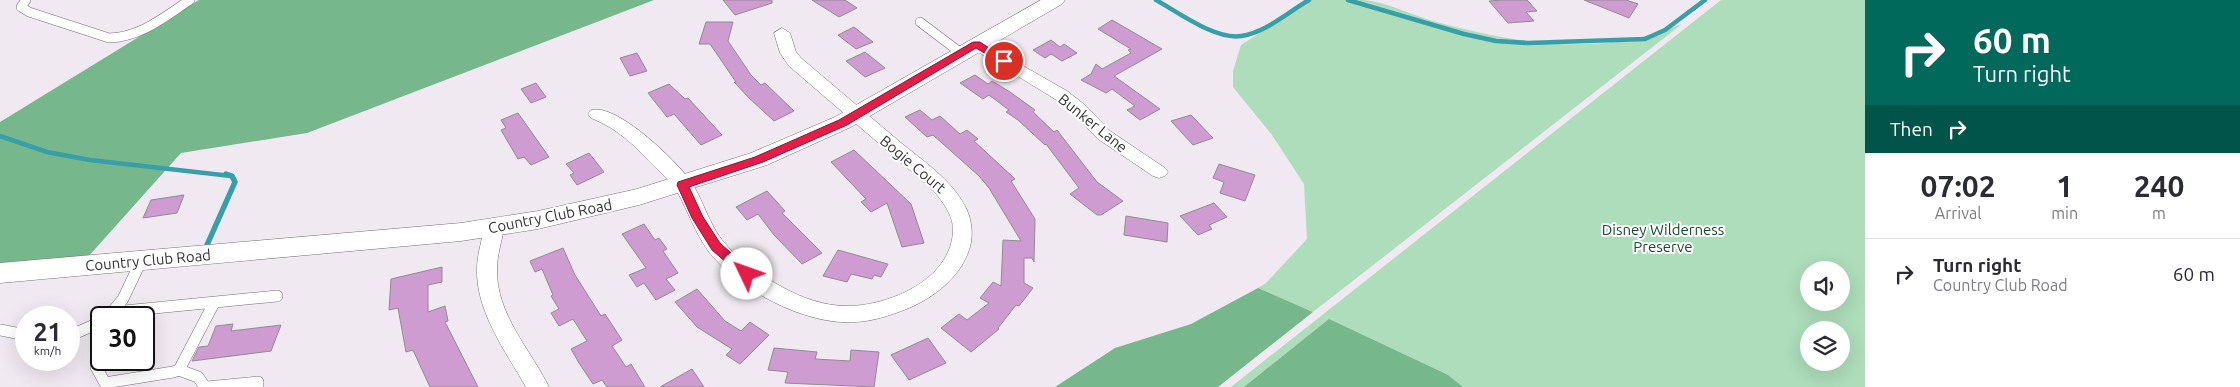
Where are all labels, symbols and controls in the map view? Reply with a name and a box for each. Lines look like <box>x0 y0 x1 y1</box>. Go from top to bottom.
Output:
icon: right <box>1890 20 1955 85</box>
text: 60 m <box>1973 20 2051 60</box>
pin <box>983 40 1025 82</box>
icon: arrive <box>990 47 1018 75</box>
text: Turn right <box>1973 61 2071 86</box>
street label: Bunker Lane <box>1055 90 1131 156</box>
icon: right <box>1943 115 1971 143</box>
text: Then <box>1890 118 1933 140</box>
street label: Bogie Court <box>877 132 949 196</box>
text: 07:02 <box>1921 169 1996 203</box>
text: 1 <box>2056 169 2073 203</box>
text: 240 <box>2134 169 2184 203</box>
street label: Country Club Road <box>486 196 614 236</box>
text: Arrival <box>1935 204 1981 222</box>
text: min <box>2051 204 2078 222</box>
text: m <box>2152 204 2166 222</box>
park label: Disney Wilderness Preserve <box>1602 221 1724 255</box>
street label: Country Club Road <box>84 246 212 274</box>
position arrow <box>720 247 772 299</box>
text: Turn right <box>1933 254 2021 276</box>
icon: right <box>1890 260 1918 288</box>
map controls <box>1800 261 1850 371</box>
button: sound <box>1800 261 1850 311</box>
text: 60 m <box>2173 263 2215 285</box>
text: Country Club Road <box>1933 276 2068 294</box>
speed limit sign: 30 <box>90 306 155 371</box>
text: 21 <box>33 318 62 346</box>
button: layers <box>1800 321 1850 371</box>
text: km/h <box>34 344 61 357</box>

